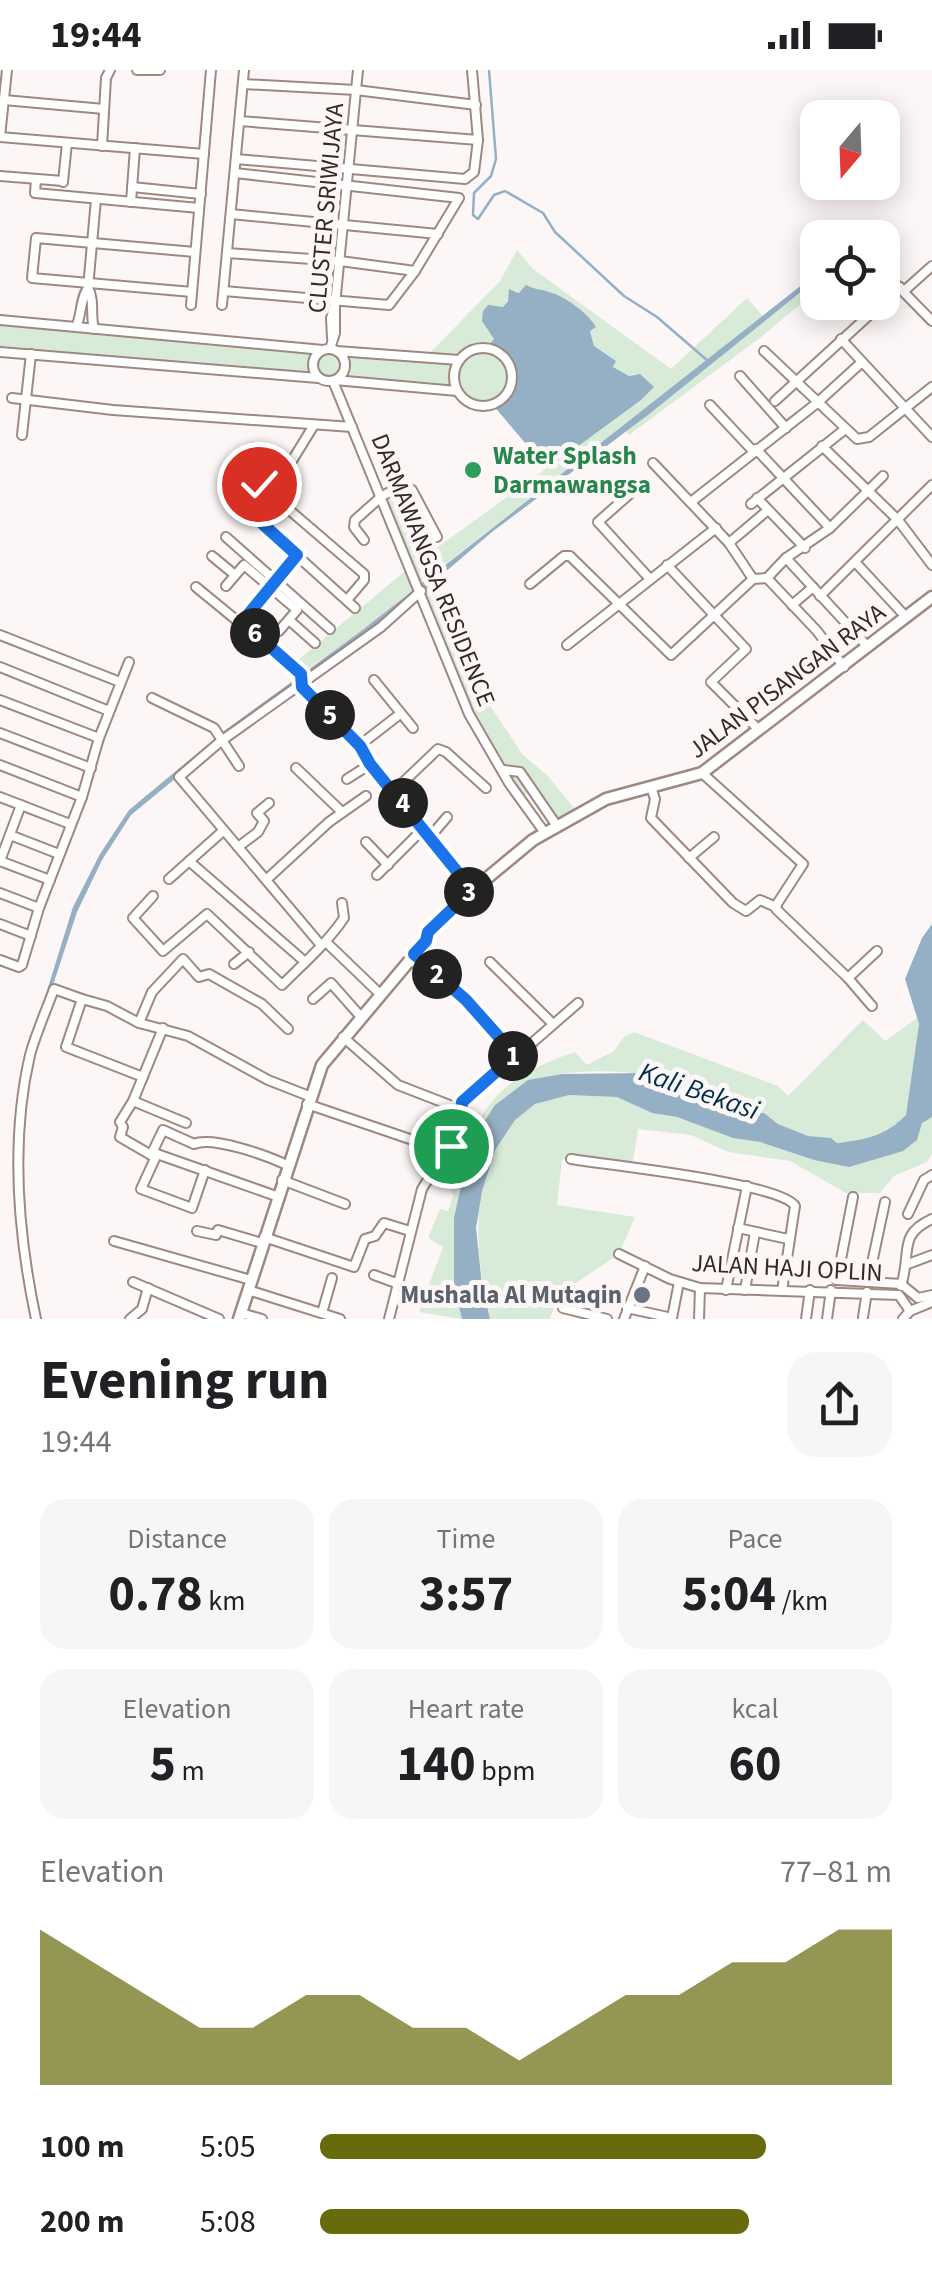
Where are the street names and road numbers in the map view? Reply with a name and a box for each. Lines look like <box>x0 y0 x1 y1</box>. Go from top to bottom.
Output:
street label: CLUSTER SRIWIJAYA <box>299 101 353 315</box>
street label: DARMAWANGSA RESIDENCE <box>362 428 504 712</box>
street label: JALAN PISANGAN RAYA <box>681 594 894 767</box>
street label: JALAN HAJI OPLIN <box>690 1245 884 1291</box>

